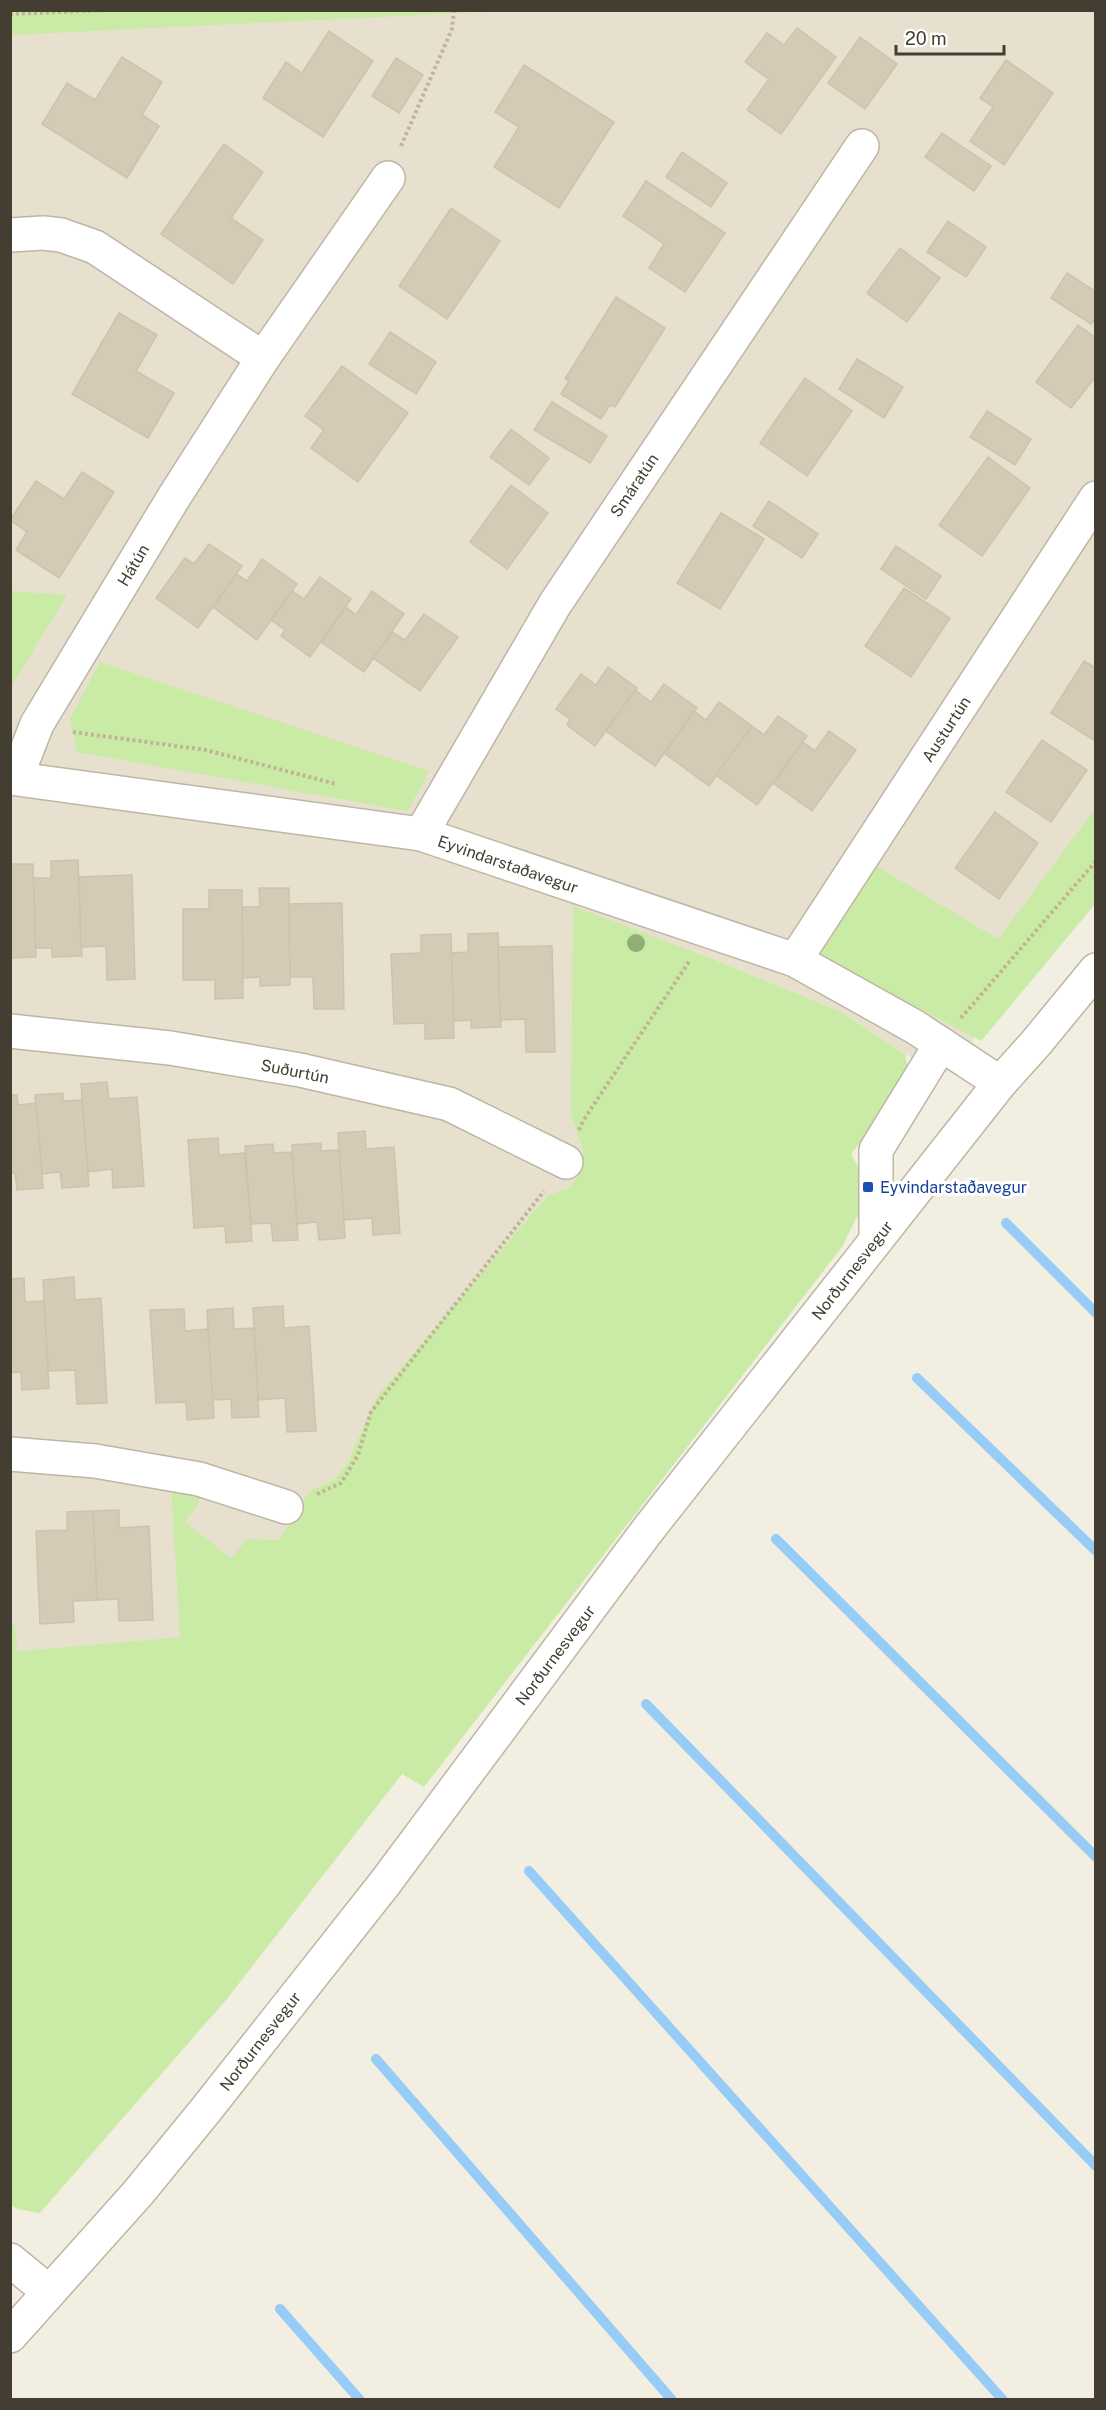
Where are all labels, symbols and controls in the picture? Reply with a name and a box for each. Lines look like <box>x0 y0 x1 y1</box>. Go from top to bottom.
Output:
scale bar <box>896 18 1004 56</box>
text: 20 m <box>905 28 947 49</box>
street label: Smáratún <box>606 450 663 521</box>
street label: Hátún <box>114 541 153 590</box>
street label: Austurtún <box>918 693 975 766</box>
street label: Eyvindarstaðavegur <box>435 832 580 897</box>
street label: Suðurtún <box>259 1056 331 1087</box>
place label: Eyvindarstaðavegur <box>880 1178 1027 1197</box>
marker: Eyvindarstaðavegur <box>861 1180 875 1194</box>
street label: Norðurnesvegur <box>808 1217 897 1324</box>
street label: Norðurnesvegur <box>512 1602 599 1709</box>
street label: Norðurnesvegur <box>216 1988 305 2095</box>

